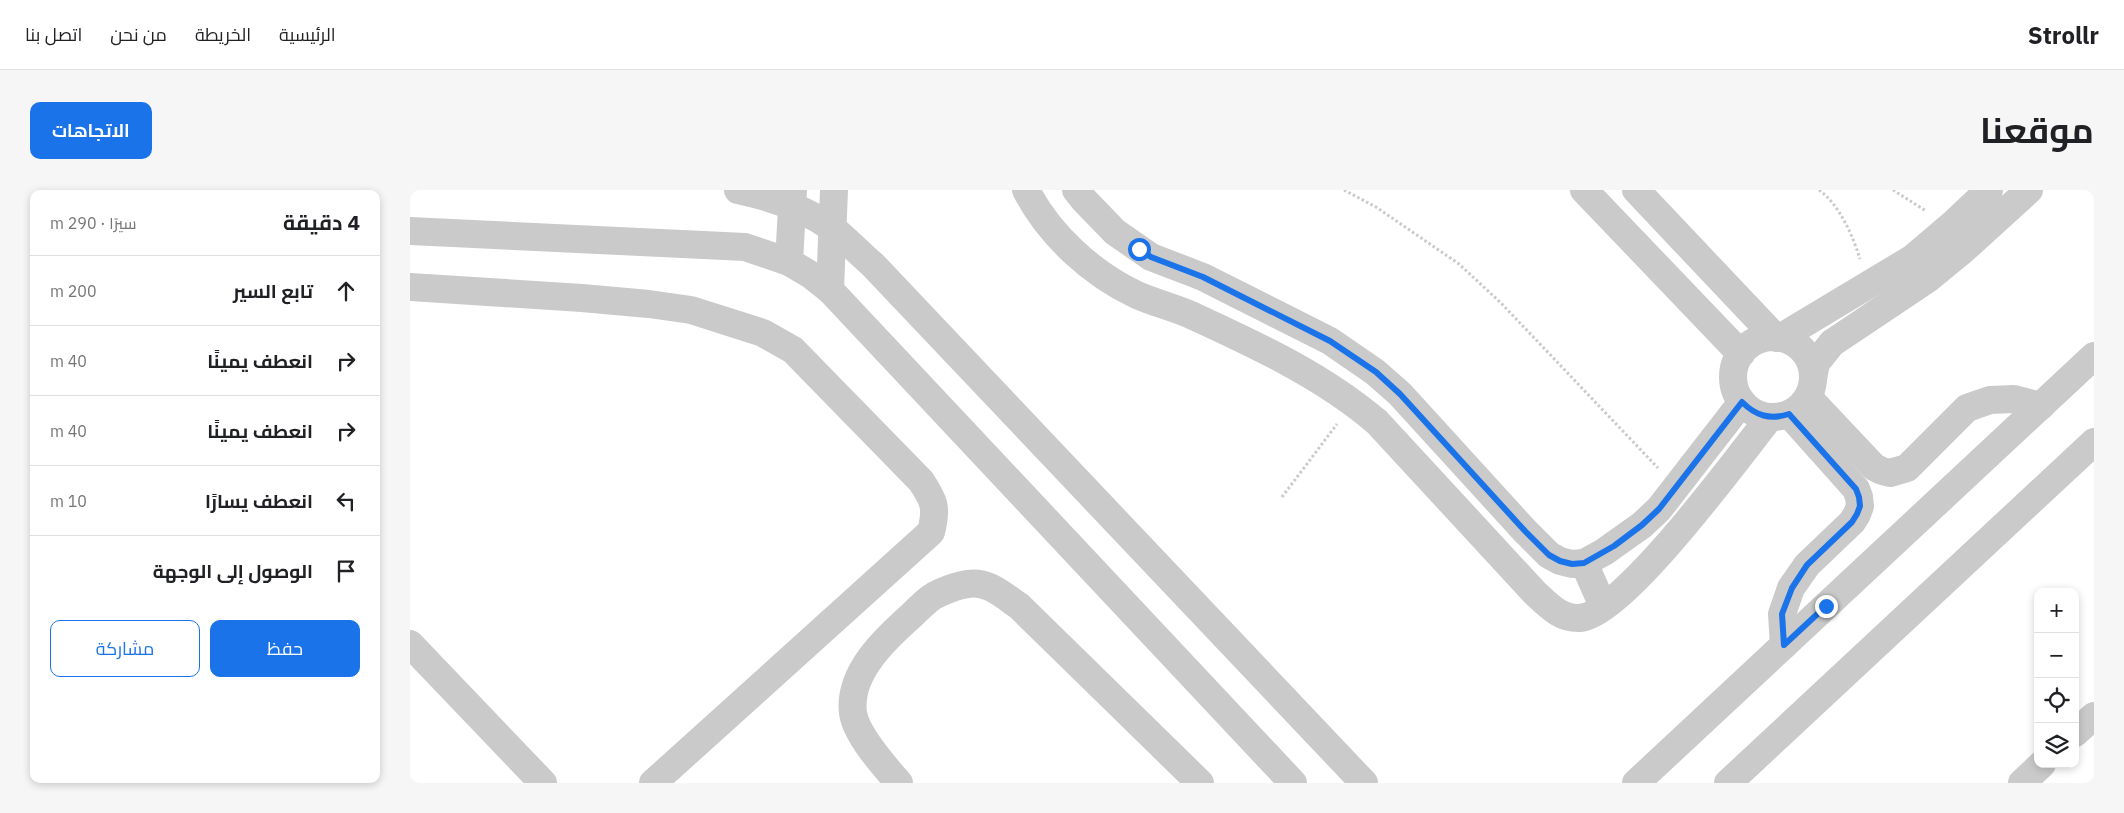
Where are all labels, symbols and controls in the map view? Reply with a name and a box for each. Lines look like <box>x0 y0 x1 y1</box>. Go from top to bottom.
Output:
text: Strollr <box>2028 19 2099 51</box>
text: اتصل بنا <box>25 23 82 46</box>
text: من نحن <box>110 23 167 46</box>
text: الخريطة <box>195 23 251 46</box>
text: الرئيسية <box>279 23 336 46</box>
button: الاتجاهات <box>30 102 152 159</box>
text: موقعنا <box>1980 107 2094 153</box>
text: 4 دقيقة <box>283 208 360 236</box>
text: سيرًا · 290 m <box>50 213 136 233</box>
route start <box>1128 238 1151 261</box>
icon: ahead <box>332 277 360 305</box>
text: تابع السير <box>233 279 313 303</box>
text: 200 m <box>50 281 97 301</box>
icon: right <box>332 347 360 375</box>
text: انعطف يمينًا <box>207 349 313 373</box>
text: 40 m <box>50 351 87 371</box>
icon: right <box>332 417 360 445</box>
text: انعطف يمينًا <box>207 419 313 443</box>
text: 40 m <box>50 421 87 441</box>
icon: left <box>332 487 360 515</box>
text: انعطف يسارًا <box>205 489 313 513</box>
text: 10 m <box>50 491 87 511</box>
icon: arrive <box>332 557 360 585</box>
text: الوصول إلى الوجهة <box>153 559 313 583</box>
map controls <box>2034 588 2079 768</box>
button: + <box>2034 588 2079 633</box>
route end <box>1815 595 1838 618</box>
button: مشاركة <box>50 620 200 677</box>
button: حفظ <box>210 620 360 677</box>
button: − <box>2034 633 2079 678</box>
button: locate <box>2034 678 2079 723</box>
button: layers <box>2034 723 2079 768</box>

